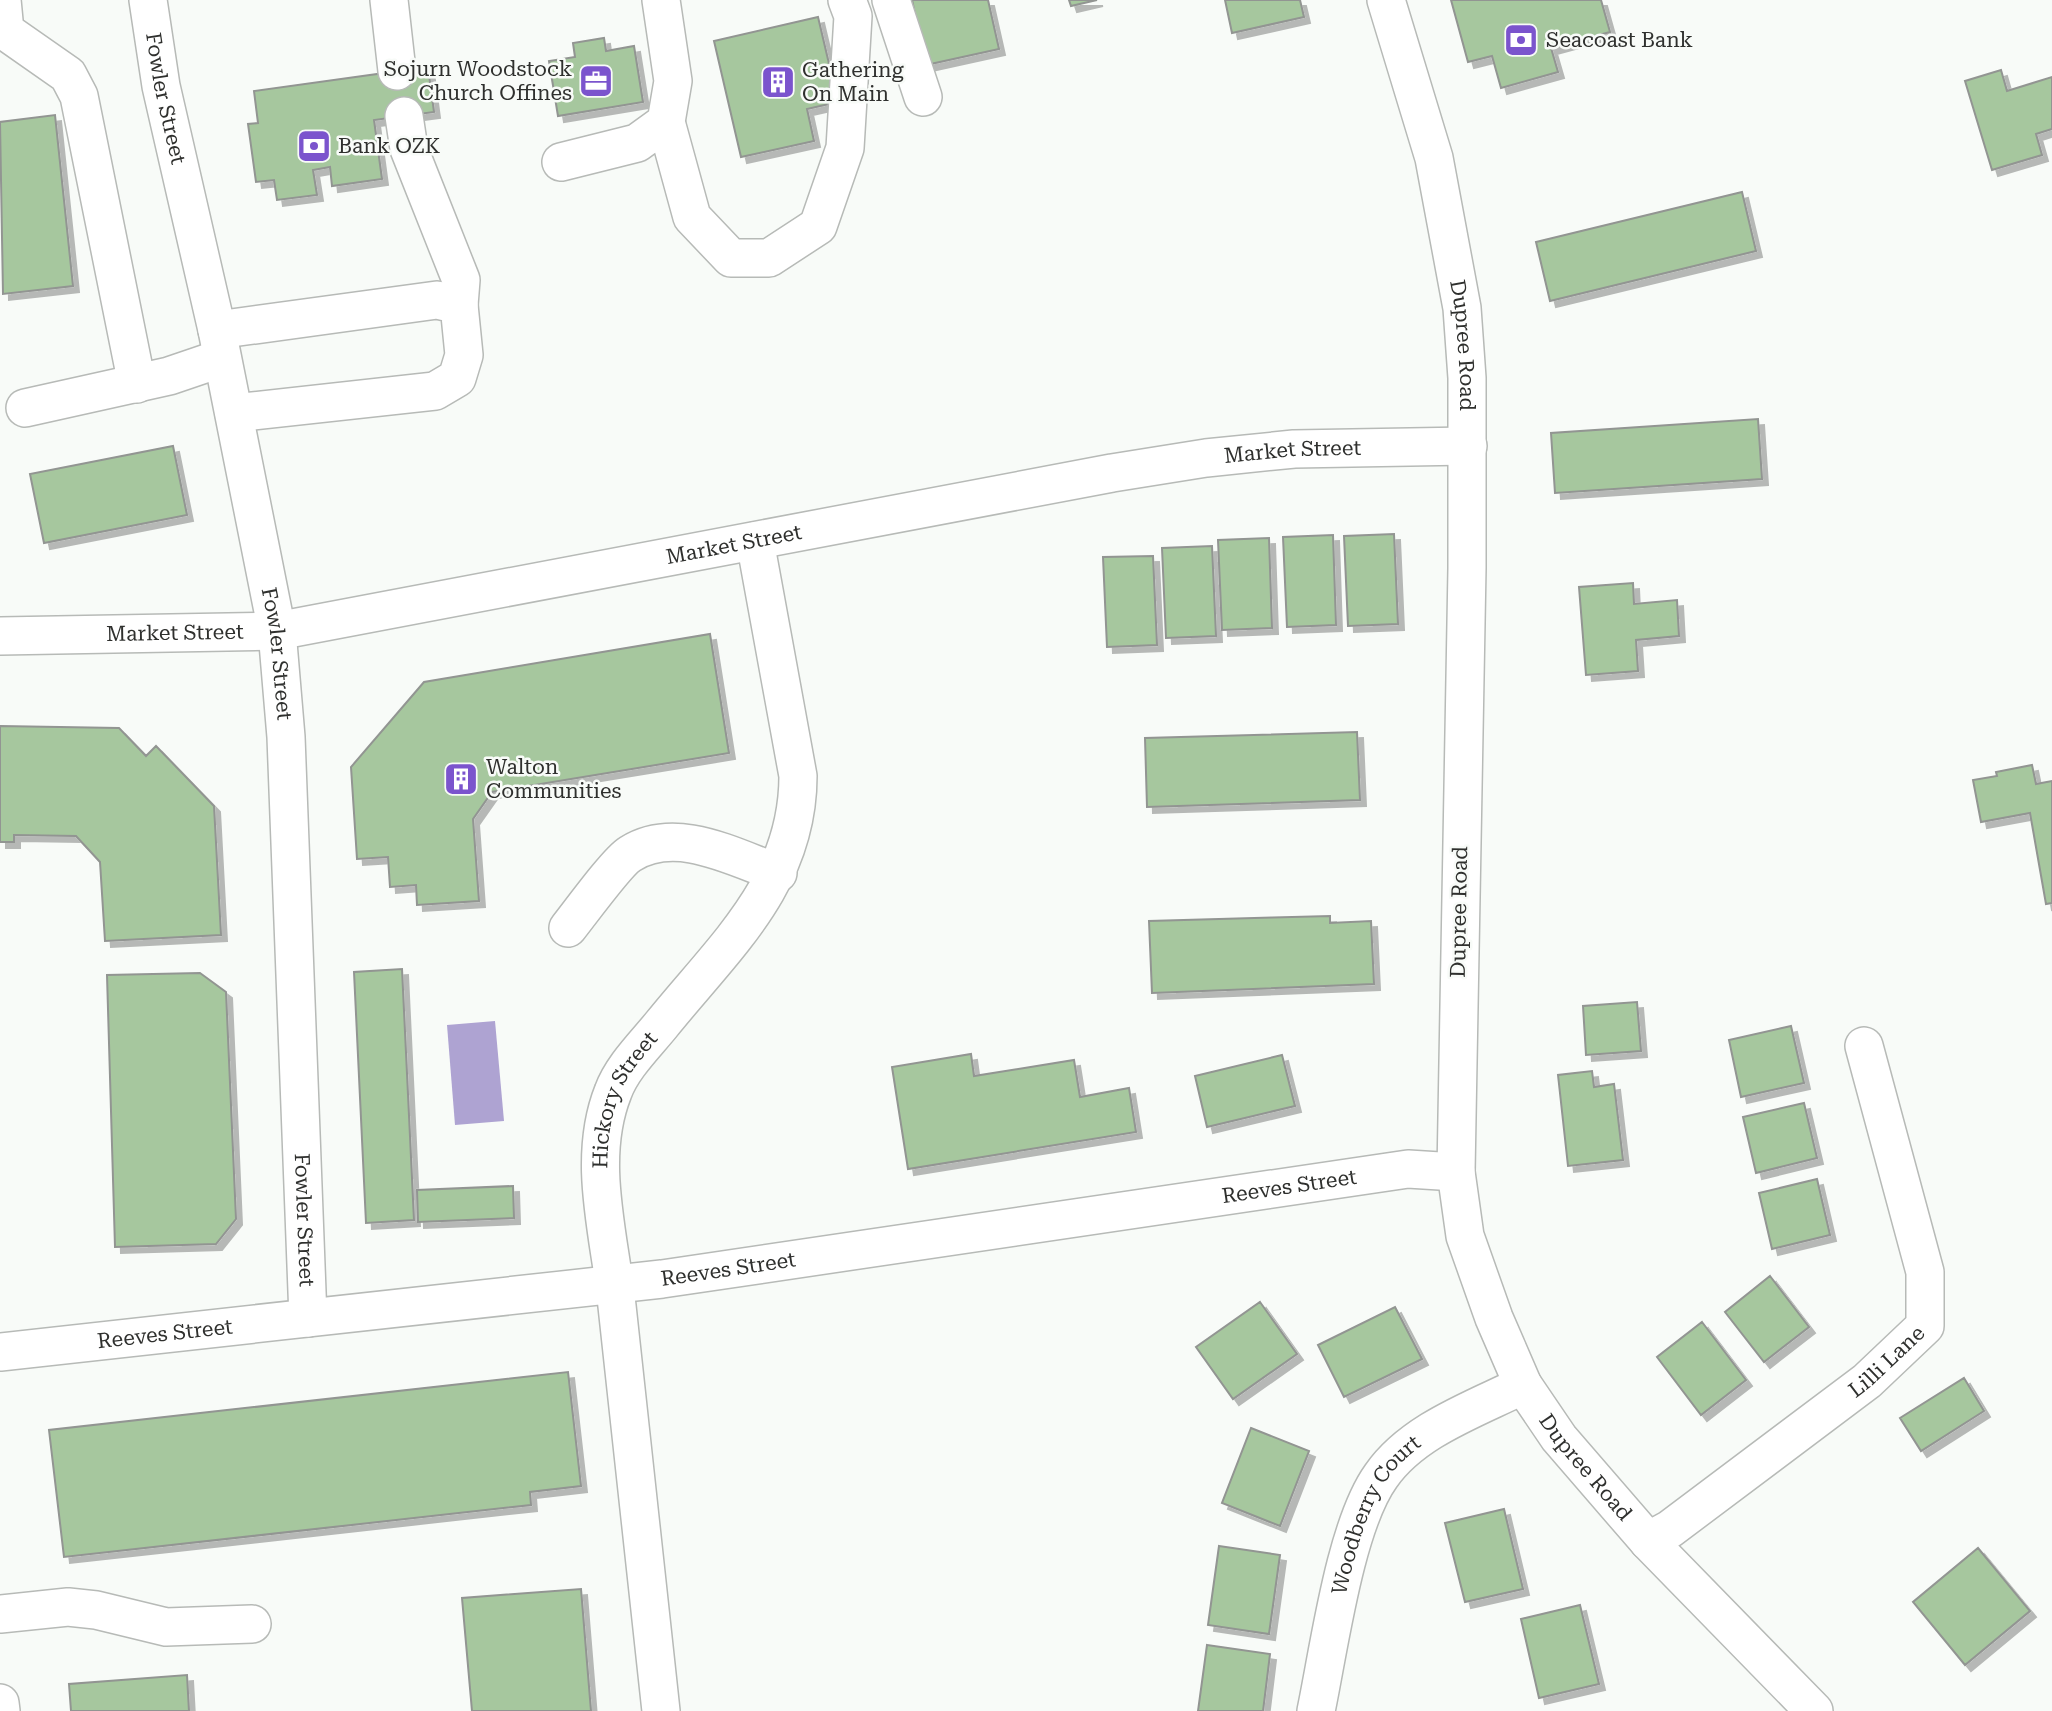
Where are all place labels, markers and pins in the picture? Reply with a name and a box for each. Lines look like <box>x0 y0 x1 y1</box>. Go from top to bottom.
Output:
bank icon: Seacoast Bank <box>1502 21 1540 59</box>
place label: Seacoast Bank <box>1546 28 1693 52</box>
place label: Sojurn Woodstock Church Offines <box>384 57 572 105</box>
place label: Gathering On Main <box>802 58 904 106</box>
office icon: Sojurn Woodstock Church Offines <box>577 62 615 100</box>
building icon: Gathering On Main <box>759 63 797 101</box>
bank icon: Bank OZK <box>295 127 333 165</box>
place label: Bank OZK <box>338 134 440 158</box>
place label: Walton Communities <box>486 755 622 803</box>
building icon: Walton Communities <box>442 760 480 798</box>

